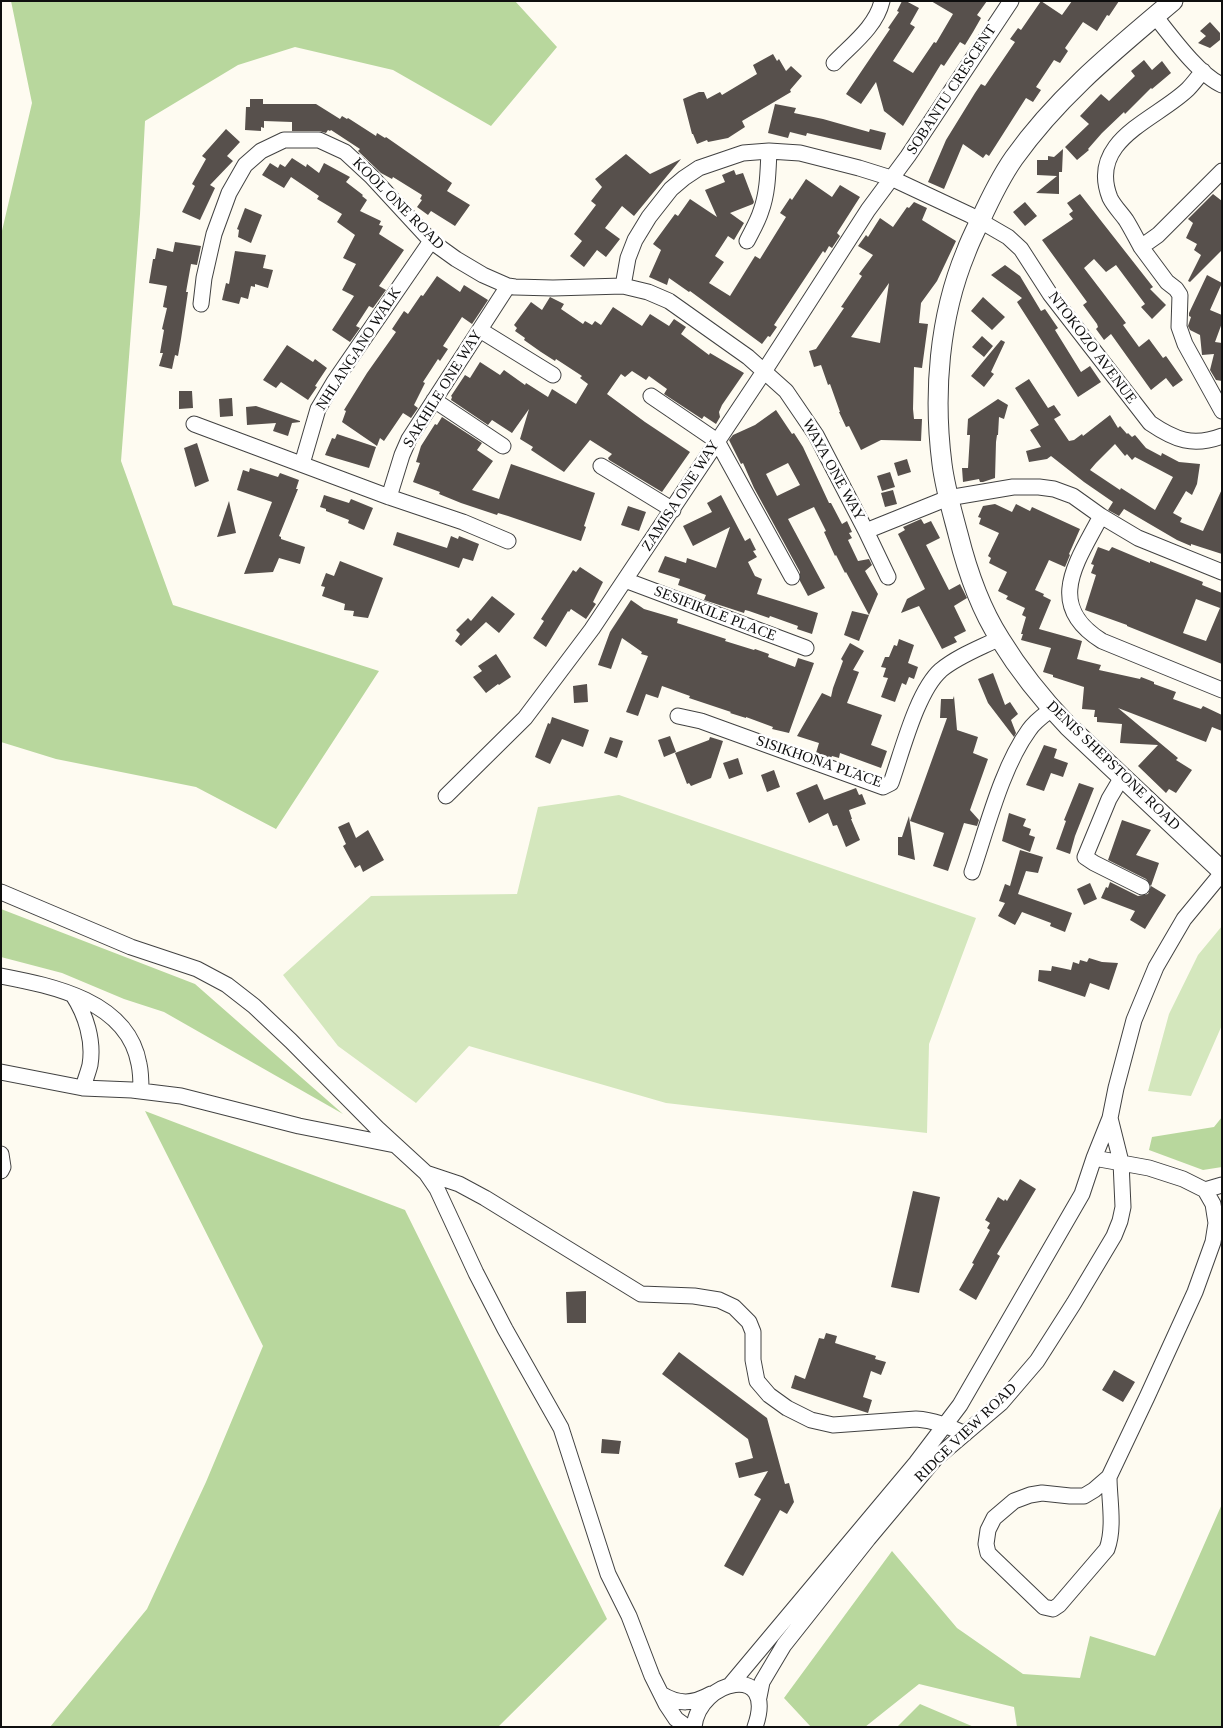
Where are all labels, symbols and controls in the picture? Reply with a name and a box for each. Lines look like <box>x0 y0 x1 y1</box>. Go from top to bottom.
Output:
street label: SOBANTU CRESCENT <box>903 22 1001 158</box>
street label: KOOL ONE ROAD <box>348 154 448 254</box>
street label: NHLANGANO WALK <box>313 284 405 414</box>
street label: NTOKOZO AVENUE <box>1044 288 1140 408</box>
street label: SAKHILE ONE WAY <box>400 327 486 451</box>
street label: WAYA ONE WAY <box>798 416 868 524</box>
street label: ZAMISA ONE WAY <box>638 437 724 555</box>
street label: SESIFIKILE PLACE <box>651 582 779 646</box>
street label: DENIS SHEPSTONE ROAD <box>1042 697 1184 835</box>
street label: SISIKHONA PLACE <box>754 732 884 792</box>
street label: RIDGE VIEW ROAD <box>911 1380 1021 1486</box>

